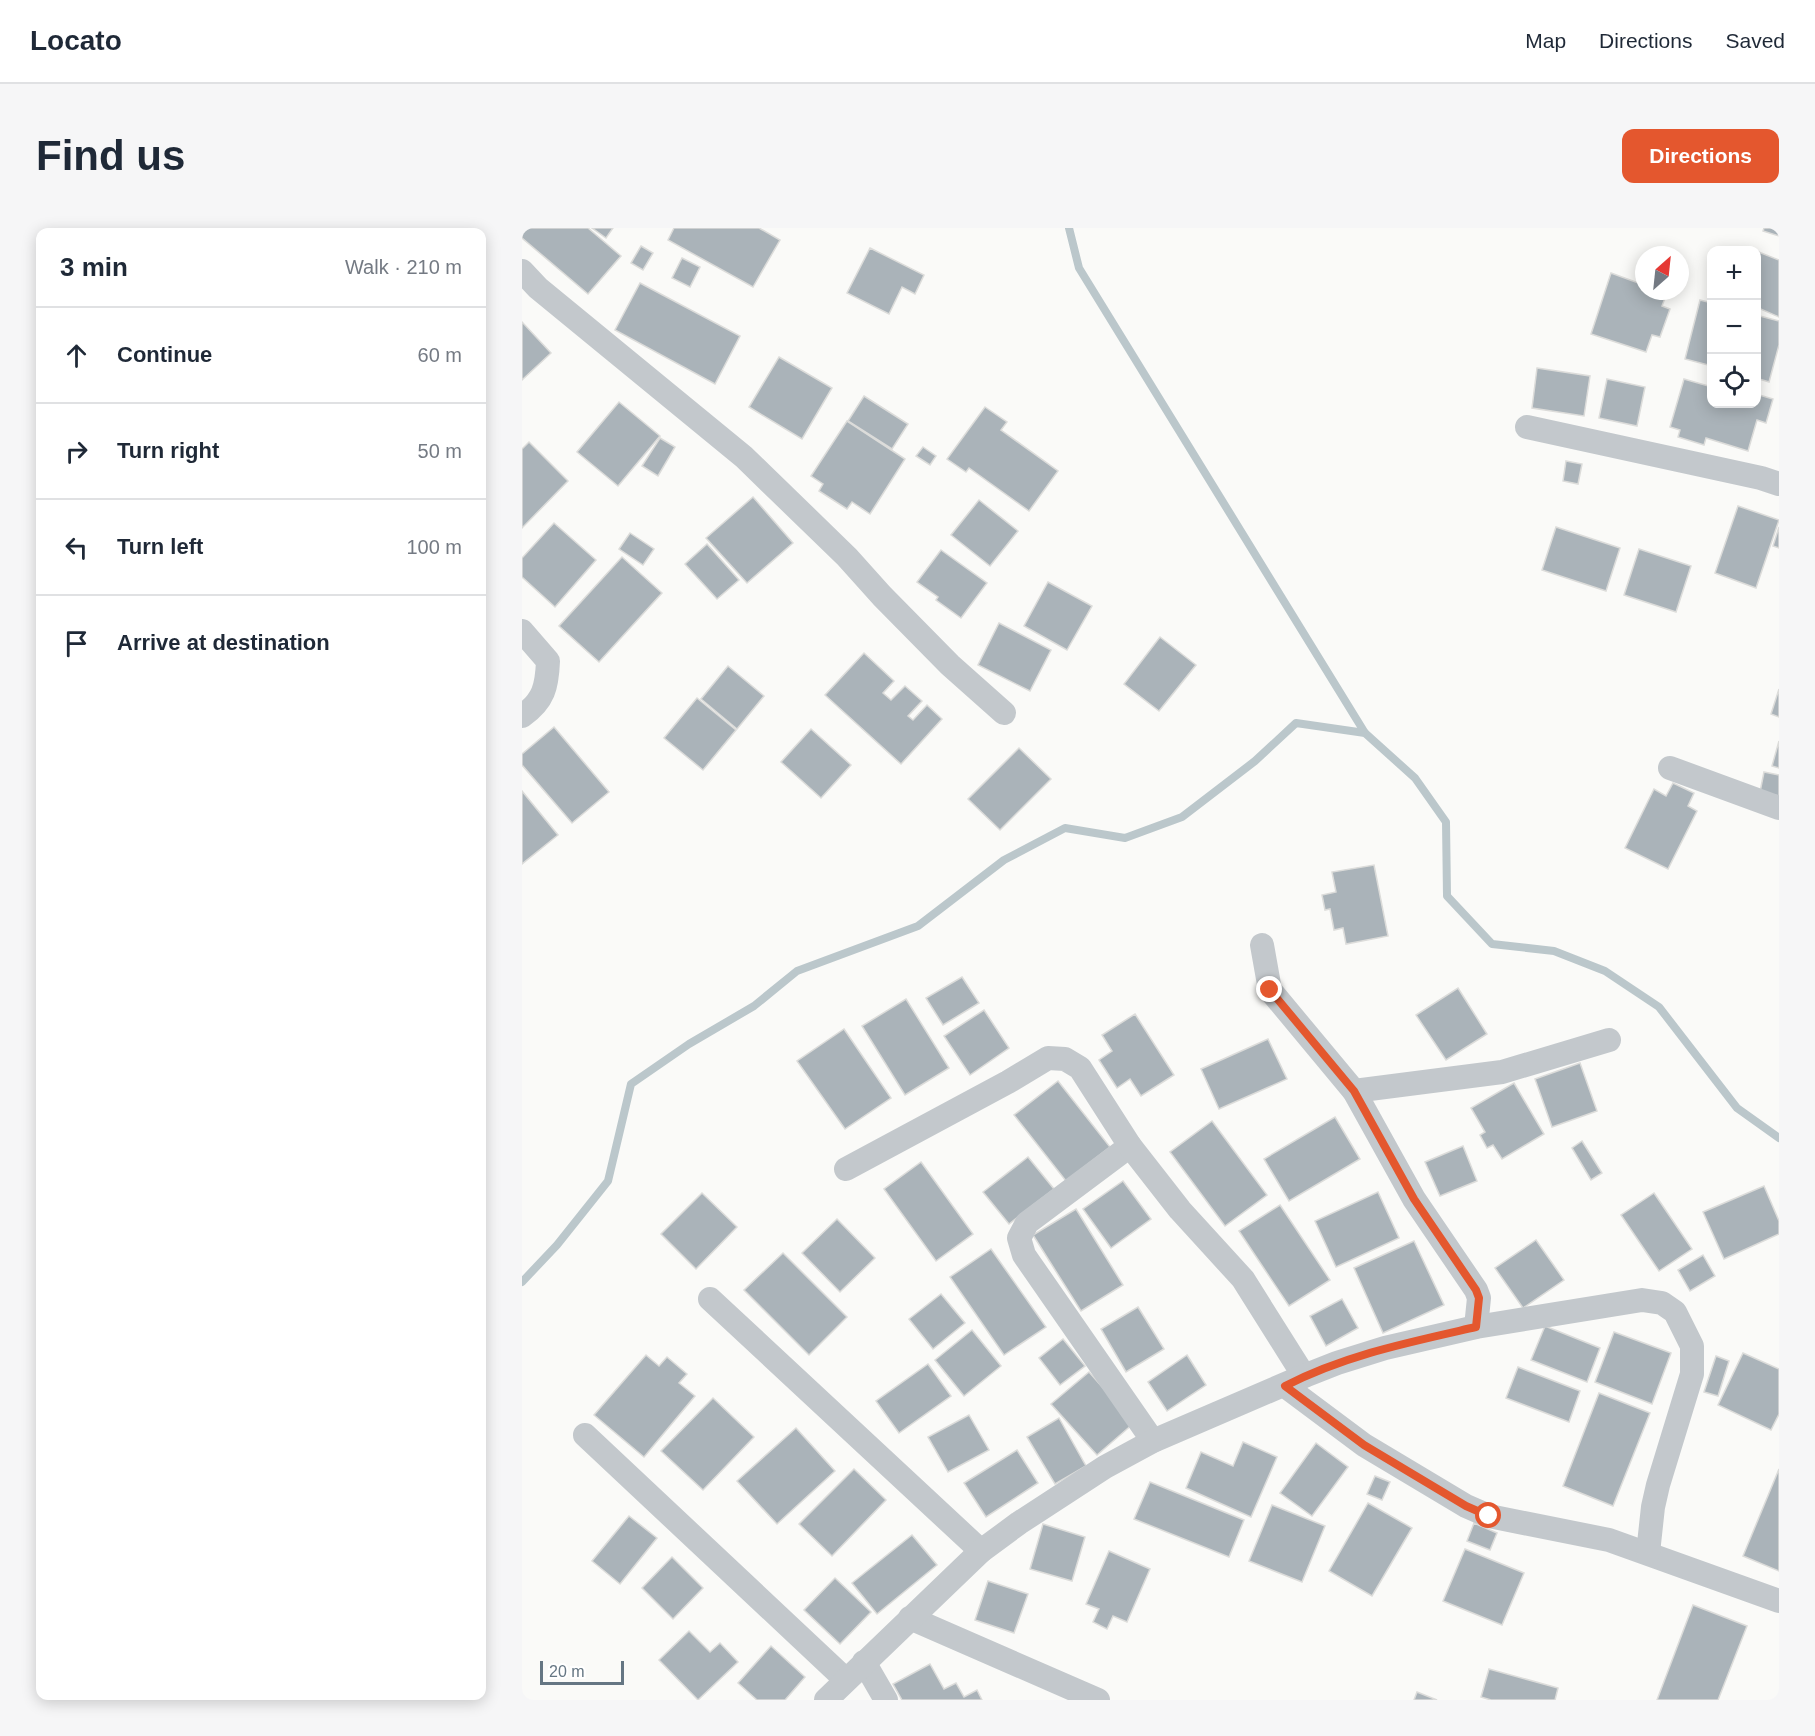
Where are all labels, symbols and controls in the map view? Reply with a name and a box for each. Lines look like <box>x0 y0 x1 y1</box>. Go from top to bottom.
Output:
text: Locato <box>30 25 122 56</box>
text: Map <box>1525 29 1566 52</box>
text: Directions <box>1599 29 1692 52</box>
text: Saved <box>1725 29 1785 52</box>
button: Directions <box>1622 129 1779 183</box>
text: Find us <box>36 132 185 179</box>
north arrow <box>1635 246 1689 300</box>
map controls <box>1707 246 1761 408</box>
button: + <box>1707 246 1761 300</box>
text: 3 min <box>60 252 128 282</box>
text: Walk · 210 m <box>345 256 462 278</box>
button: − <box>1707 300 1761 354</box>
icon: ahead <box>60 339 93 372</box>
text: Continue <box>117 342 212 367</box>
text: 60 m <box>418 344 462 366</box>
button: locate <box>1707 354 1761 408</box>
icon: right <box>60 435 93 468</box>
text: Turn right <box>117 438 219 463</box>
text: 50 m <box>418 440 462 462</box>
icon: left <box>60 531 93 564</box>
text: Turn left <box>117 534 203 559</box>
text: 100 m <box>406 536 462 558</box>
icon: arrive <box>60 627 93 660</box>
text: Arrive at destination <box>117 630 330 655</box>
route end <box>1256 976 1282 1002</box>
route start <box>1475 1502 1501 1528</box>
scale bar <box>540 1658 624 1686</box>
text: 20 m <box>549 1663 585 1680</box>

